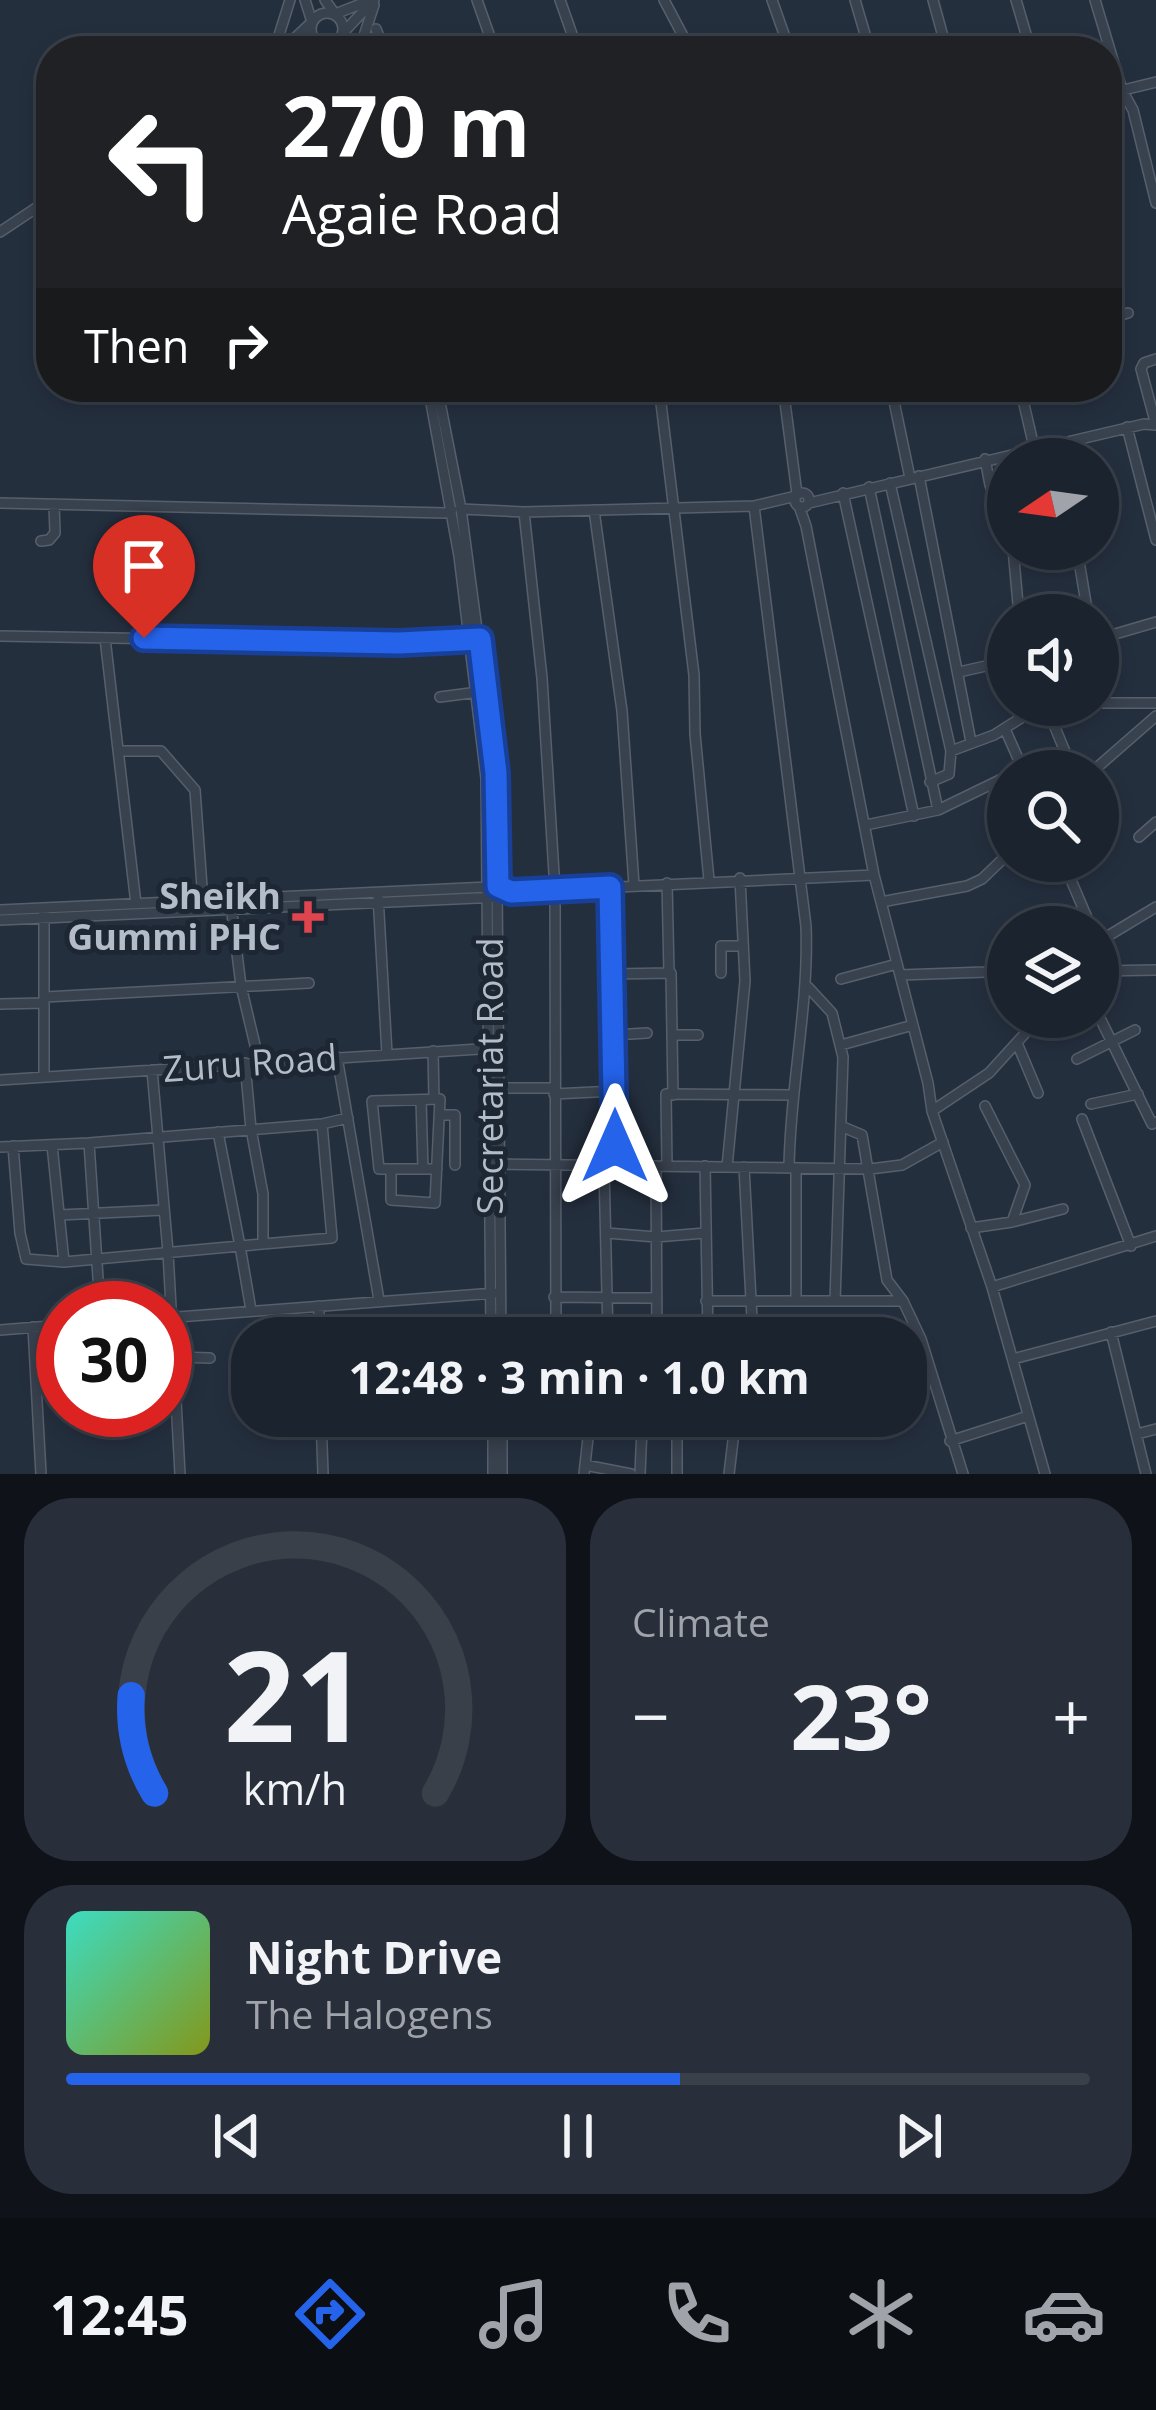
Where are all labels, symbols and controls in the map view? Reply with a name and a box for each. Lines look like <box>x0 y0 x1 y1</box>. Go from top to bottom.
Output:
text: 270 m <box>282 67 530 182</box>
icon: left <box>84 84 240 240</box>
text: Agaie Road <box>282 176 562 250</box>
icon: right <box>213 312 279 378</box>
text: Then <box>84 315 189 376</box>
north arrow <box>987 438 1119 570</box>
map controls <box>987 438 1119 1038</box>
pin <box>93 515 195 638</box>
icon: arrive <box>111 533 177 599</box>
button: sound <box>987 594 1119 726</box>
button: search <box>987 750 1119 882</box>
place label: Sheikh Gummi PHC <box>67 871 281 961</box>
marker: Sheikh Gummi PHC <box>292 901 324 933</box>
button: layers <box>987 906 1119 1038</box>
street label: Secretariat Road <box>465 938 514 1214</box>
street label: Zuru Road <box>161 1032 339 1093</box>
position arrow <box>552 1083 678 1209</box>
speed limit sign: 30 <box>36 1281 192 1437</box>
text: 12:48 · 3 min · 1.0 km <box>348 1346 810 1407</box>
text: Climate <box>632 1595 770 1648</box>
text: 21 <box>224 1609 366 1779</box>
text: 23° <box>790 1654 932 1776</box>
text: − <box>632 1670 670 1760</box>
text: + <box>1052 1670 1090 1760</box>
text: km/h <box>243 1758 347 1817</box>
text: Night Drive <box>246 1926 502 1987</box>
text: The Halogens <box>246 1987 493 2040</box>
icon: previous <box>204 2103 270 2169</box>
icon: pause <box>545 2103 611 2169</box>
icon: next <box>886 2103 952 2169</box>
icon: directions <box>288 2272 372 2356</box>
icon: music <box>472 2272 556 2356</box>
icon: phone <box>655 2272 739 2356</box>
icon: climate <box>839 2272 923 2356</box>
icon: car <box>1022 2272 1106 2356</box>
text: 12:45 <box>50 2277 189 2351</box>

